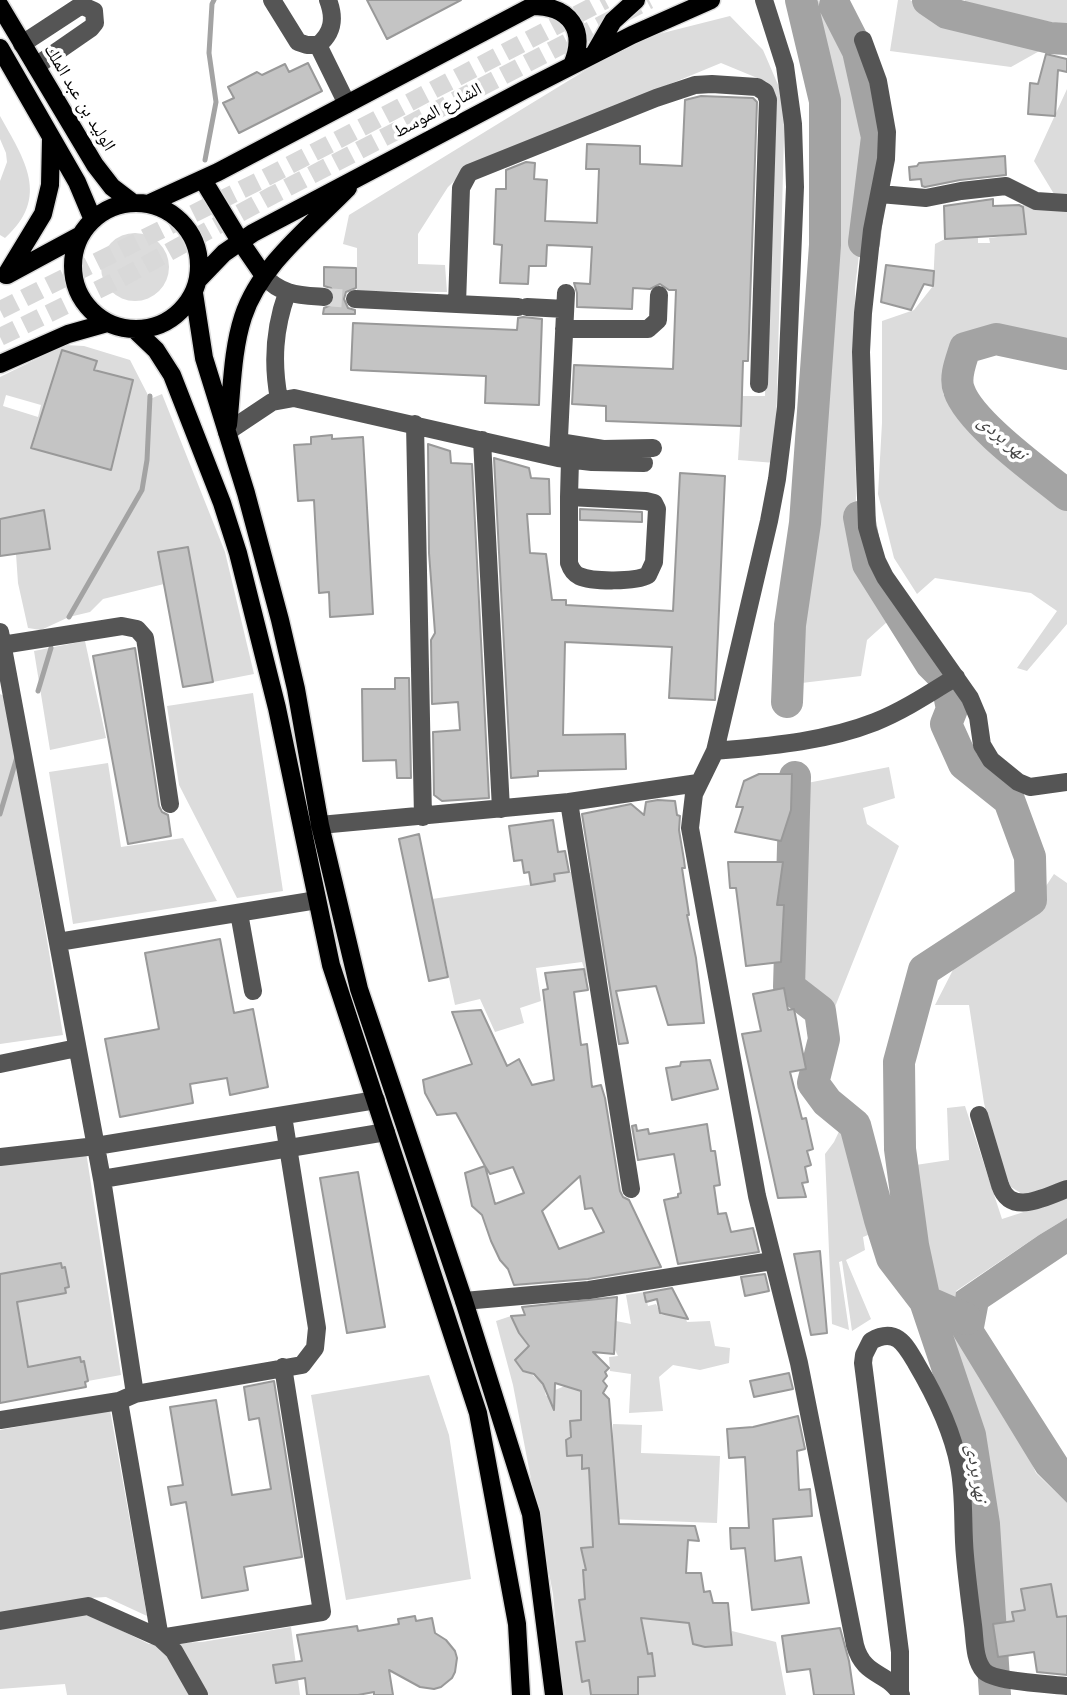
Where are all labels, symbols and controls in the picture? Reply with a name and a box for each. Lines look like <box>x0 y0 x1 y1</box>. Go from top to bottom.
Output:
street label: الوليد بن عبد الملك <box>39 41 119 155</box>
street label: الشارع الموسط <box>390 79 486 143</box>
water label: نهر بردى <box>973 411 1031 465</box>
water label: نهر بردى <box>960 1443 992 1503</box>

